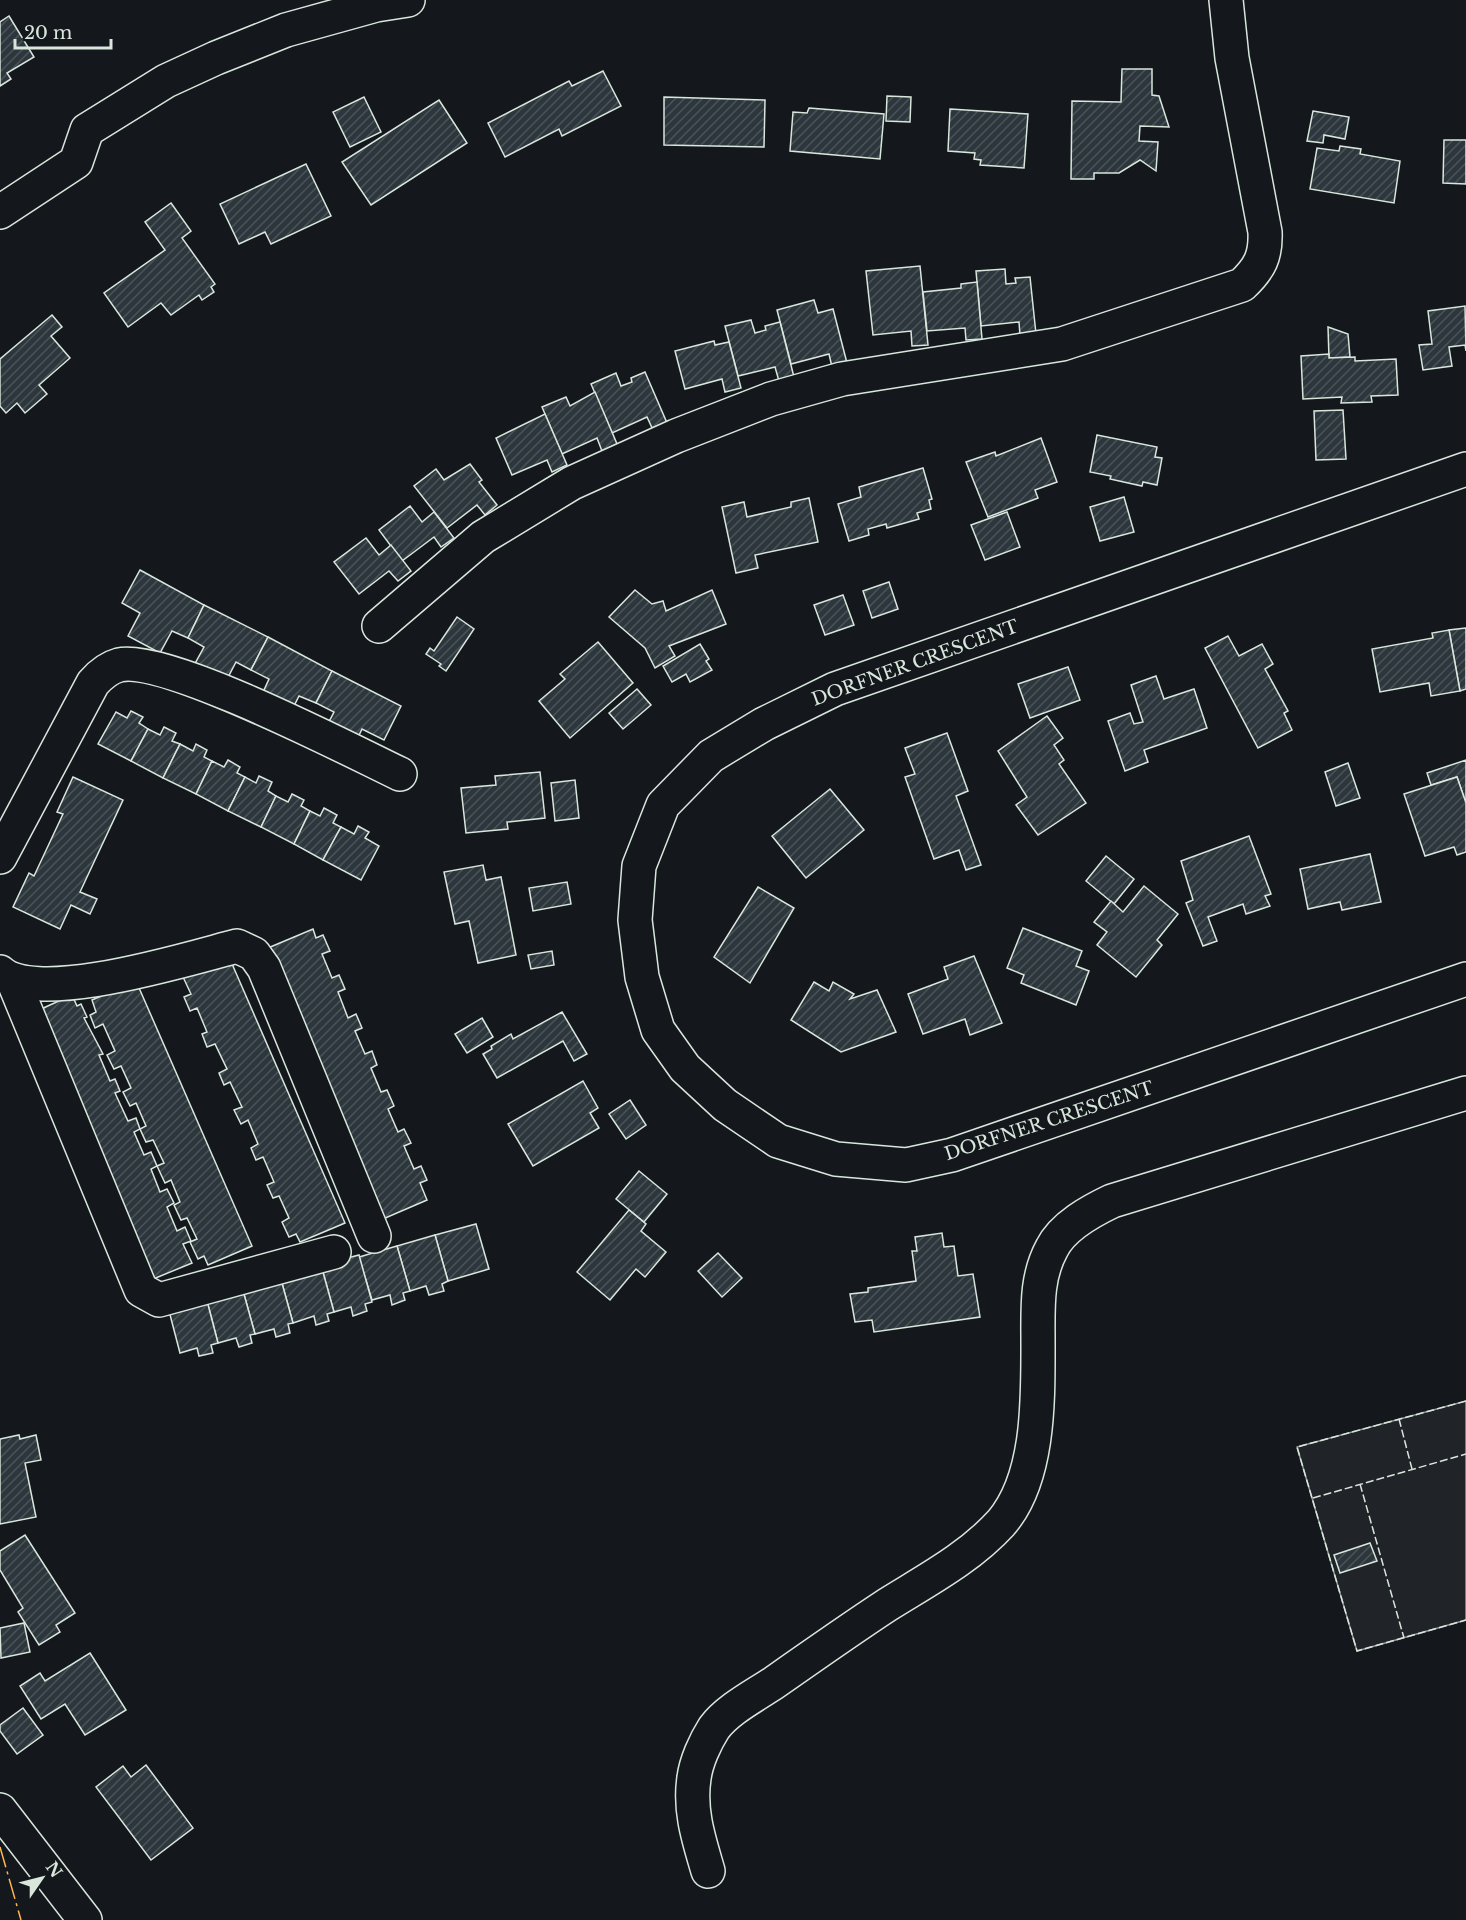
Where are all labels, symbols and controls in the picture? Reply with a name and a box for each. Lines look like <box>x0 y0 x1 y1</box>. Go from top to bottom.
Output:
scale bar <box>15 12 111 50</box>
text: 20 m <box>24 22 72 44</box>
street label: DORFNER CRESCENT <box>809 615 1022 711</box>
street label: DORFNER CRESCENT <box>942 1077 1157 1165</box>
north arrow <box>12 1848 72 1908</box>
text: N <box>42 1857 67 1881</box>

